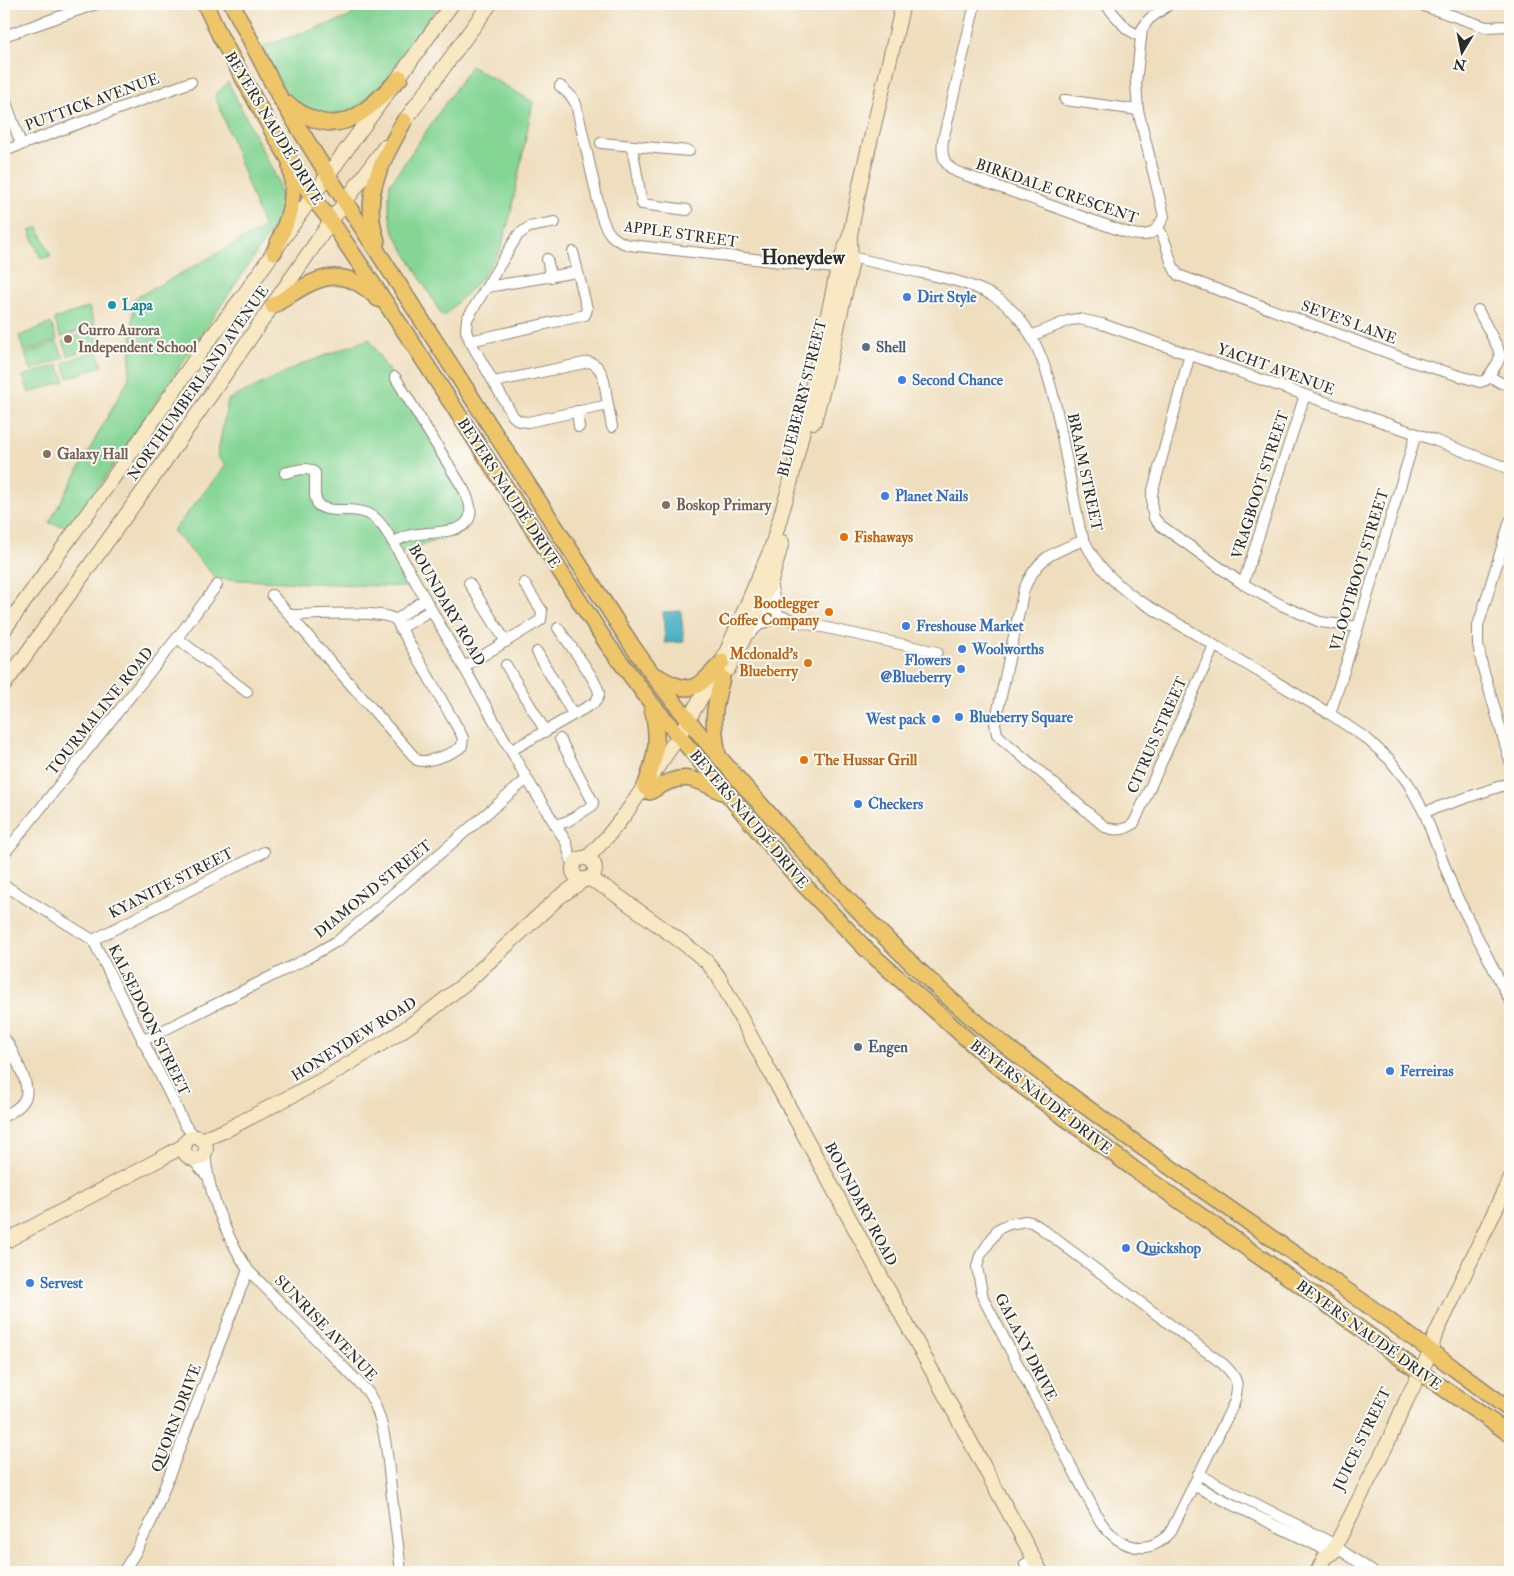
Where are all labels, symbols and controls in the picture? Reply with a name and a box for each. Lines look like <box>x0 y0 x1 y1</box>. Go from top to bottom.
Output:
north arrow <box>1436 28 1486 78</box>
street label: BEYERS NAUDÉ DRIVE <box>220 47 329 208</box>
text: N <box>1452 55 1468 74</box>
street label: PUTTICK AVENUE <box>23 69 162 136</box>
street label: BIRKDALE CRESCENT <box>973 155 1141 228</box>
street label: APPLE STREET <box>622 217 739 252</box>
district label: Honeydew <box>761 245 845 271</box>
street label: NORTHUMBERLAND AVENUE <box>124 282 273 484</box>
place label: Dirt Style <box>917 288 977 308</box>
marker: Dirt Style <box>901 291 913 303</box>
place label: Lapa <box>122 296 154 316</box>
street label: SEVE'S LANE <box>1298 296 1399 349</box>
marker: Lapa <box>106 299 118 311</box>
street label: BLUEBERRY STREET <box>774 317 831 479</box>
place label: Curro Aurora Independent School <box>78 321 197 358</box>
marker: Curro Aurora Independent School <box>62 333 74 345</box>
place label: Shell <box>876 338 906 357</box>
street label: YACHT AVENUE <box>1215 339 1337 400</box>
marker: Shell <box>860 341 872 353</box>
place label: Second Chance <box>912 371 1004 390</box>
marker: Second Chance <box>896 374 908 386</box>
street label: VRAGBOOT STREET <box>1228 409 1293 562</box>
street label: BRAAM STREET <box>1063 411 1106 533</box>
street label: BEYERS NAUDÉ DRIVE <box>453 414 566 572</box>
place label: Galaxy Hall <box>57 445 129 465</box>
marker: Galaxy Hall <box>41 448 53 460</box>
place label: Planet Nails <box>895 487 968 506</box>
street label: VLOOTBOOT STREET <box>1326 487 1393 653</box>
marker: Planet Nails <box>879 490 891 502</box>
place label: Boskop Primary <box>676 496 773 516</box>
marker: Boskop Primary <box>660 499 672 511</box>
place label: Fishaways <box>854 528 913 548</box>
marker: Fishaways <box>838 531 850 543</box>
street label: BOUNDARY ROAD <box>404 541 489 670</box>
place label: Bootlegger Coffee Company <box>719 594 820 631</box>
marker: Bootlegger Coffee Company <box>823 606 835 618</box>
place label: Freshouse Market <box>916 617 1024 636</box>
marker: Freshouse Market <box>900 620 912 632</box>
place label: Woolworths <box>971 640 1044 659</box>
marker: Woolworths <box>956 643 968 655</box>
street label: TOURMALINE ROAD <box>43 644 158 779</box>
place label: Mcdonald's Blueberry <box>728 645 799 682</box>
place label: Flowers @Blueberry <box>881 651 952 688</box>
marker: Mcdonald's Blueberry <box>802 657 814 669</box>
marker: Flowers @Blueberry <box>955 663 967 675</box>
street label: CITRUS STREET <box>1123 674 1192 796</box>
place label: Blueberry Square <box>969 708 1074 728</box>
place label: West pack <box>865 710 927 730</box>
marker: Blueberry Square <box>953 711 965 723</box>
marker: West pack <box>930 713 942 725</box>
street label: BEYERS NAUDÉ DRIVE <box>685 745 814 893</box>
place label: The Hussar Grill <box>813 751 918 770</box>
marker: The Hussar Grill <box>798 754 810 766</box>
place label: Checkers <box>868 795 923 814</box>
marker: Checkers <box>852 798 864 810</box>
street label: DIAMOND STREET <box>311 836 436 943</box>
street label: KYANITE STREET <box>106 844 237 923</box>
street label: KALSEDOON STREET <box>104 941 193 1099</box>
street label: HONEYDEW ROAD <box>288 993 420 1086</box>
street label: BEYERS NAUDÉ DRIVE <box>966 1034 1117 1159</box>
place label: Engen <box>868 1038 908 1058</box>
marker: Engen <box>852 1041 864 1053</box>
place label: Ferreiras <box>1400 1062 1454 1081</box>
marker: Ferreiras <box>1384 1065 1396 1077</box>
street label: BOUNDARY ROAD <box>820 1139 901 1269</box>
place label: Quickshop <box>1136 1239 1202 1259</box>
marker: Quickshop <box>1120 1242 1132 1254</box>
street label: SUNRISE AVENUE <box>270 1271 381 1386</box>
place label: Servest <box>40 1274 83 1293</box>
street label: BEYERS NAUDÉ DRIVE <box>1292 1275 1446 1395</box>
marker: Servest <box>24 1277 36 1289</box>
street label: GALAXY DRIVE <box>990 1290 1061 1404</box>
street label: QUORN DRIVE <box>147 1361 206 1475</box>
street label: JUICE STREET <box>1329 1384 1397 1495</box>

